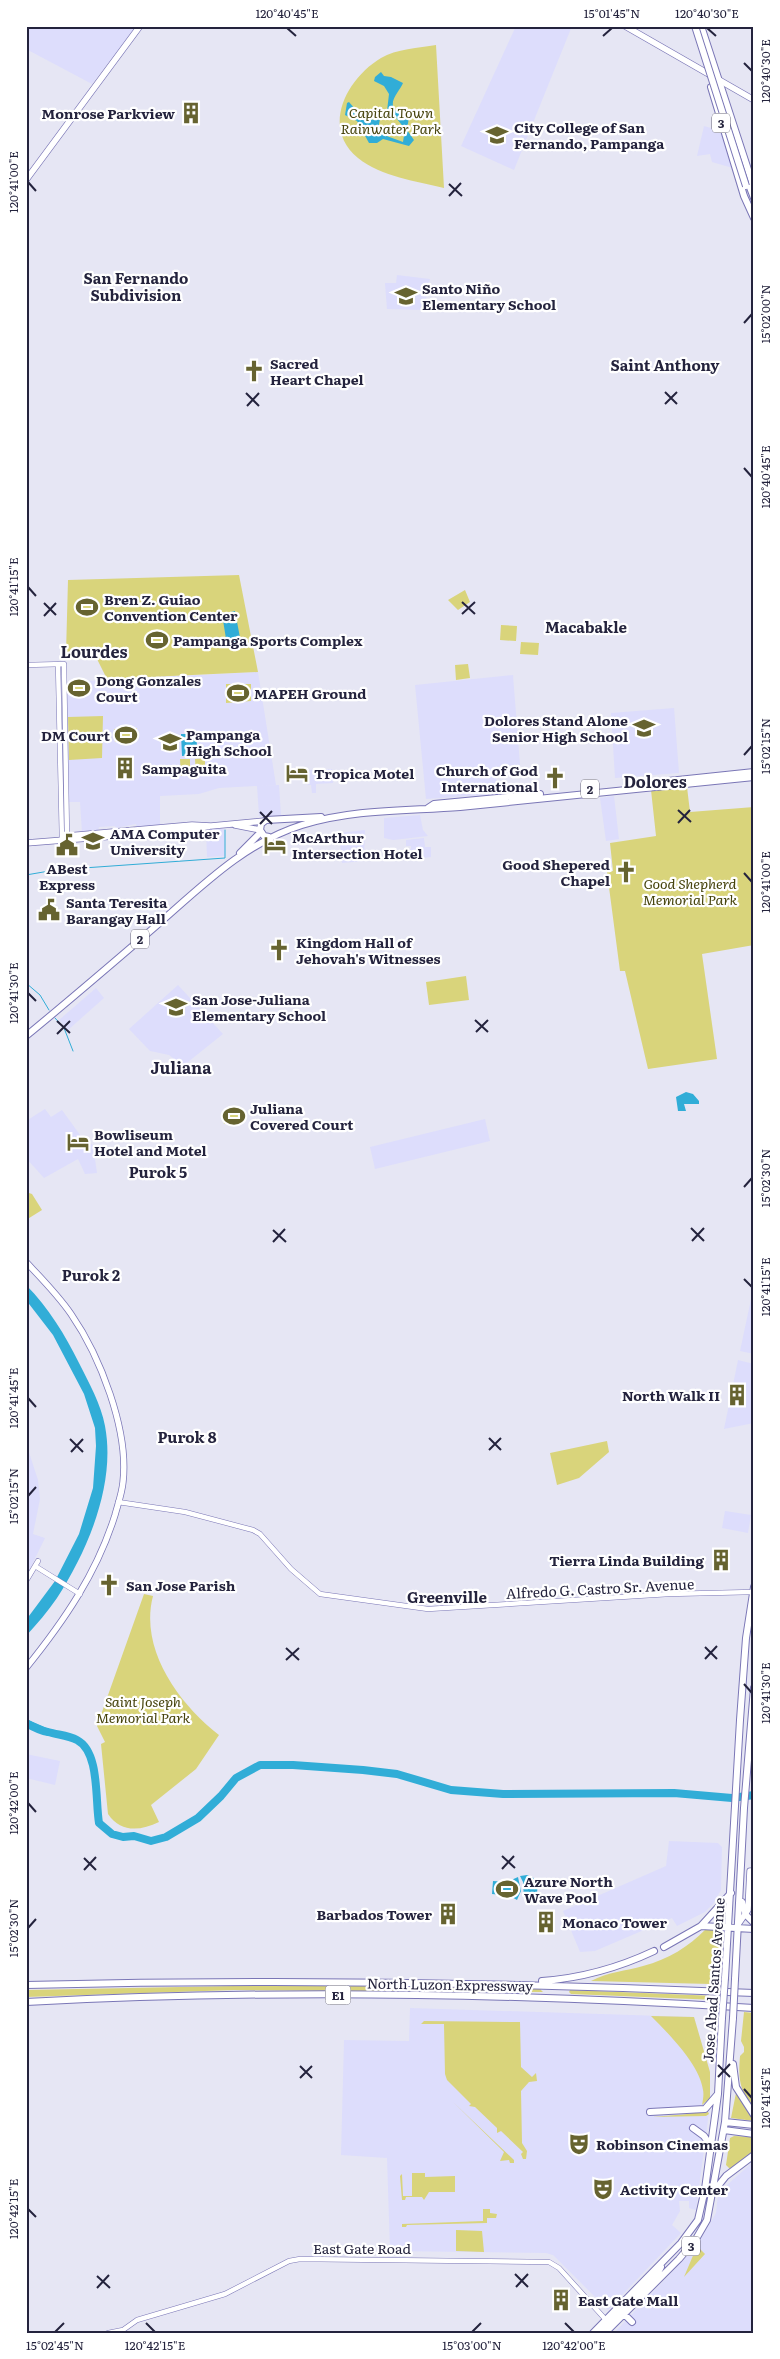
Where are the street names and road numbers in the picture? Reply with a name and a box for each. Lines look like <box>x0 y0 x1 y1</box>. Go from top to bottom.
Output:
road number: 3 <box>712 114 730 132</box>
road number: 2 <box>581 780 599 799</box>
road number: 2 <box>131 930 149 949</box>
street label: Alfredo G. Castro Sr. Avenue <box>505 1573 695 1603</box>
street label: Jose Abad Santos Avenue <box>697 1897 729 2063</box>
street label: North Luzon Expressway <box>367 1973 534 1995</box>
road number: E1 <box>326 1986 350 2004</box>
road number: 3 <box>682 2236 700 2256</box>
street label: East Gate Road <box>313 2238 412 2258</box>

